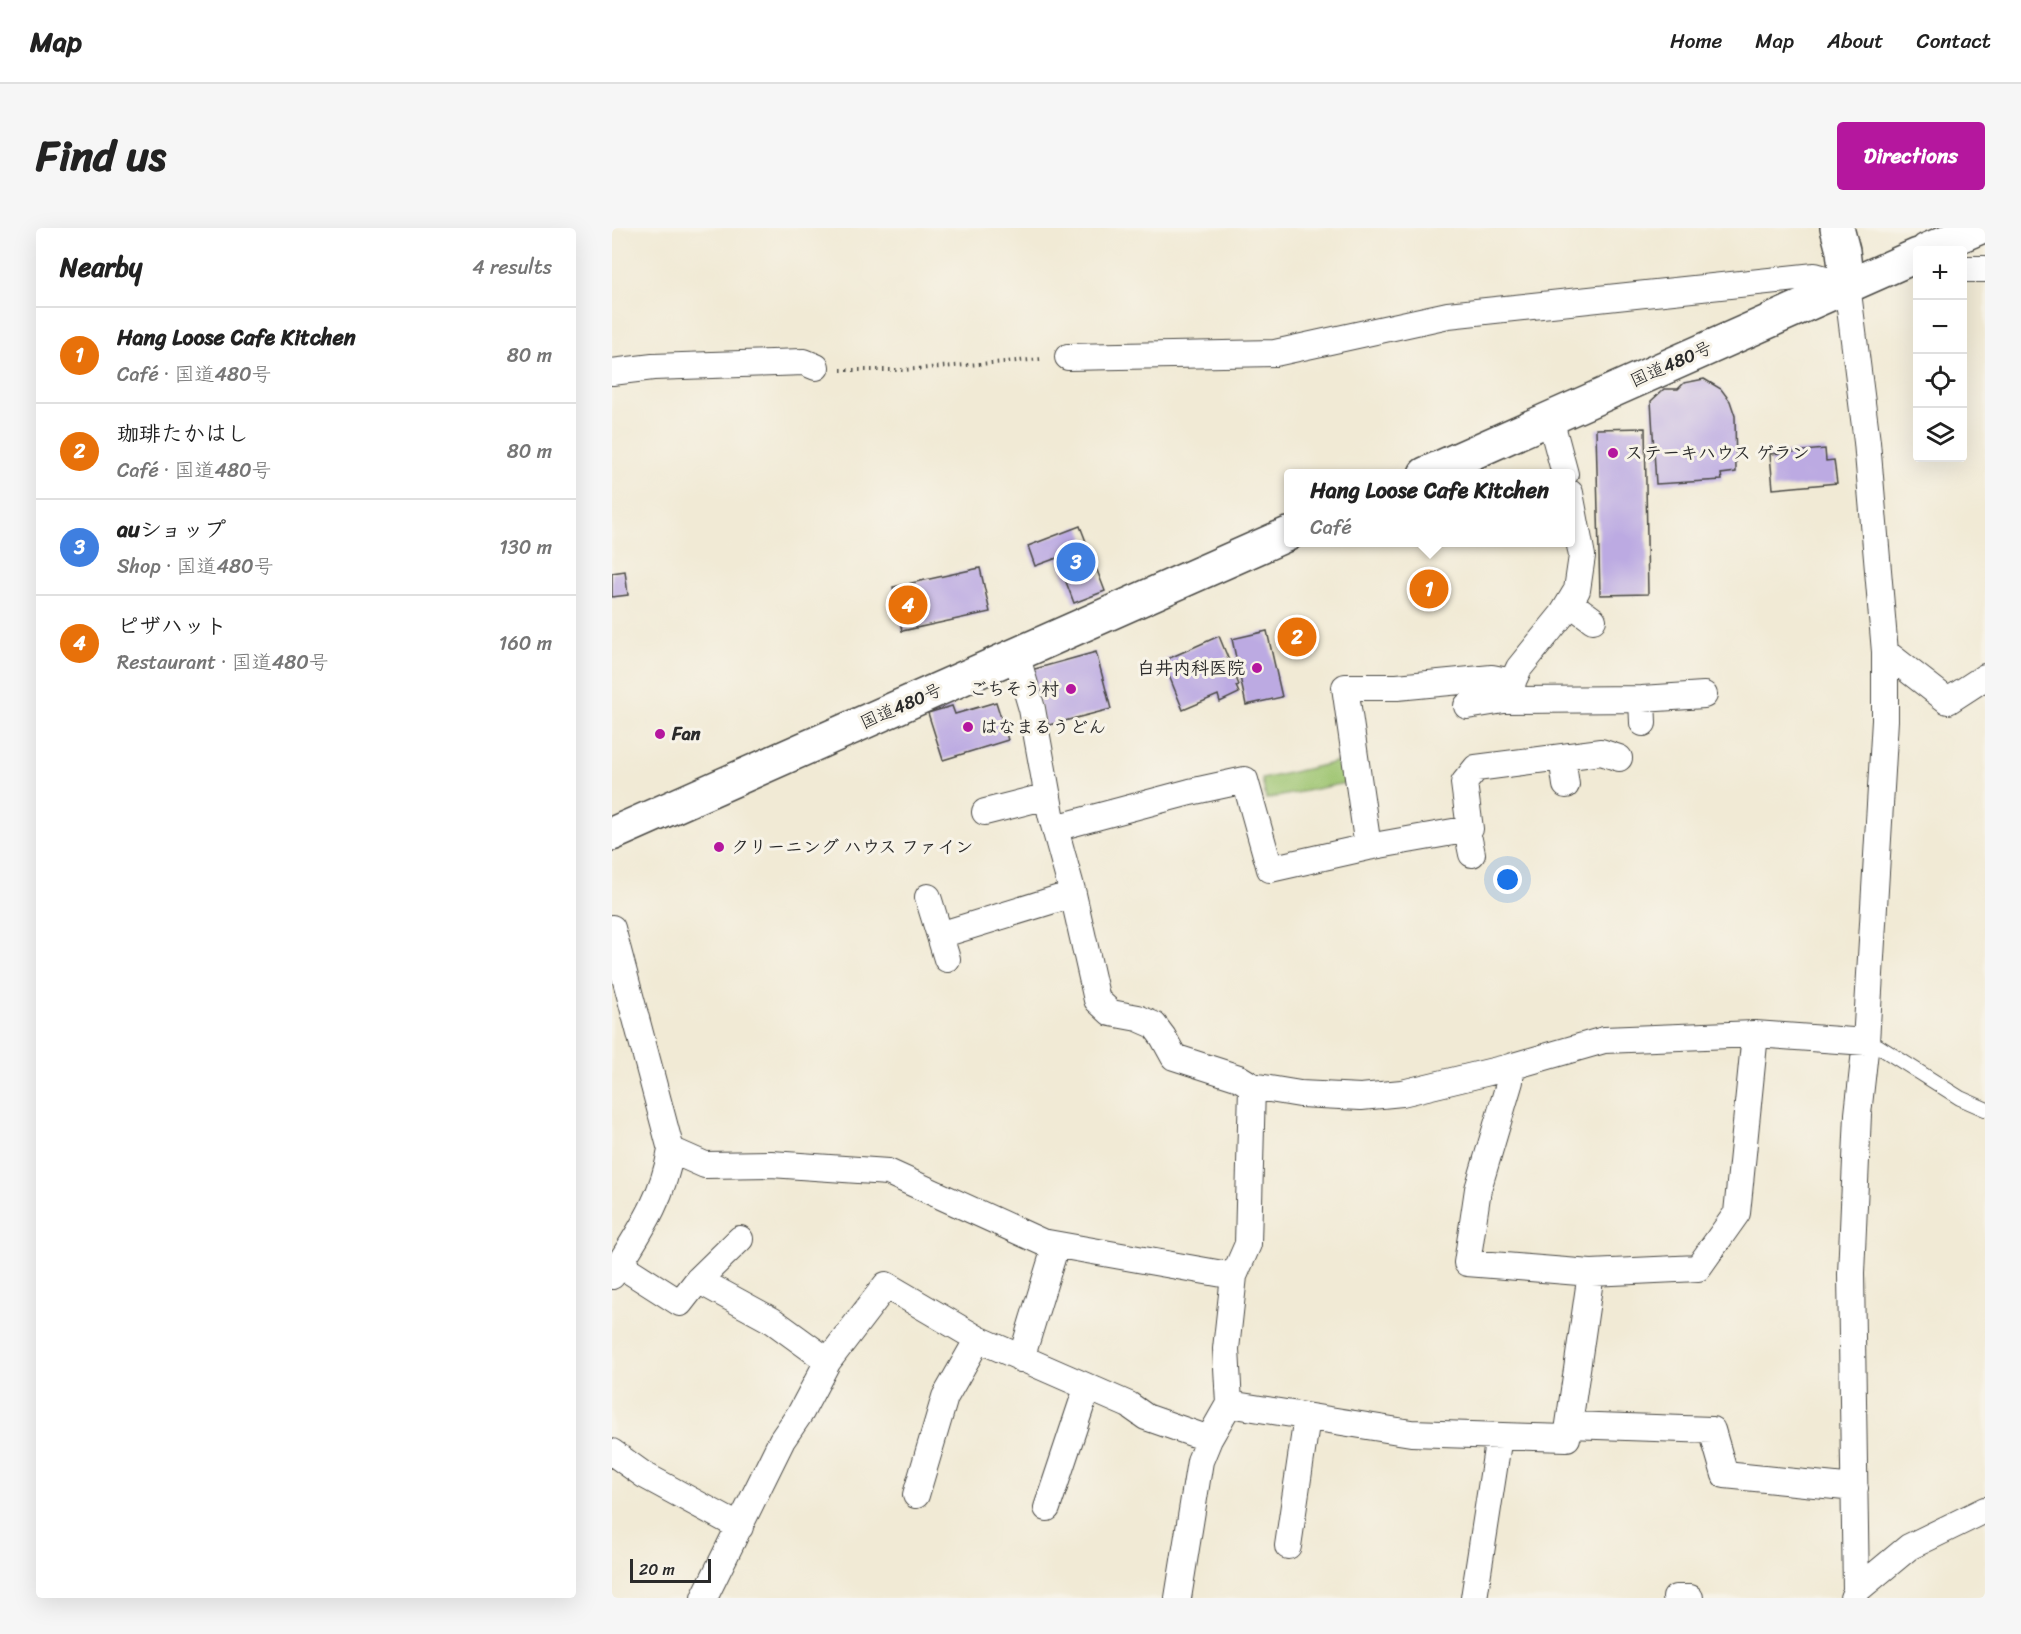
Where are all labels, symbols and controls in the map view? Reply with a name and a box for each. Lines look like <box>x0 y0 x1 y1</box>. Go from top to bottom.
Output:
text: Map <box>30 17 82 66</box>
text: Home <box>1670 22 1722 60</box>
text: Map <box>1755 22 1794 60</box>
text: About <box>1827 22 1884 60</box>
text: Contact <box>1917 22 1991 60</box>
text: Find us <box>36 119 166 193</box>
button: Directions <box>1837 122 1985 190</box>
text: Nearby <box>60 244 142 290</box>
map controls <box>1913 246 1967 462</box>
button: + <box>1913 246 1967 300</box>
text: 4 results <box>472 250 552 285</box>
button: − <box>1913 300 1967 354</box>
text: Hang Loose Cafe Kitchen <box>117 318 356 357</box>
street label: 国道480号 <box>1625 332 1717 396</box>
text: 1 <box>75 338 84 373</box>
text: 80 m <box>507 338 552 373</box>
button: locate <box>1913 354 1967 408</box>
text: Café · 国道480号 <box>117 357 272 392</box>
button: layers <box>1913 408 1967 462</box>
text: 珈琲たかはし <box>117 414 249 453</box>
text: 2 <box>74 434 85 469</box>
text: 80 m <box>507 434 552 469</box>
place label: ステーキハウス ゲラン <box>1625 437 1810 469</box>
marker: ステーキハウス ゲラン <box>1606 446 1620 460</box>
text: Café · 国道480号 <box>117 453 272 488</box>
popup <box>1284 469 1575 547</box>
text: Hang Loose Cafe Kitchen <box>1310 471 1549 510</box>
text: auショップ <box>117 510 226 549</box>
text: Café <box>1310 510 1352 545</box>
text: 3 <box>74 530 85 565</box>
text: 130 m <box>499 530 552 565</box>
pin: 3 <box>1056 540 1096 584</box>
text: Shop · 国道480号 <box>117 549 274 584</box>
pin: 1 <box>1410 566 1448 612</box>
pin: 4 <box>888 582 928 628</box>
text: ピザハット <box>117 606 227 645</box>
pin: 2 <box>1278 614 1316 660</box>
text: 4 <box>73 626 86 661</box>
text: 160 m <box>499 626 552 661</box>
text: Restaurant · 国道480号 <box>117 645 329 680</box>
place label: 白井内科医院 <box>1137 652 1245 684</box>
marker: 白井内科医院 <box>1250 661 1264 675</box>
place label: ごちそう村 <box>969 673 1059 705</box>
street label: 国道480号 <box>855 674 947 738</box>
marker: ごちそう村 <box>1064 682 1078 696</box>
place label: はなまるうどん <box>980 711 1106 743</box>
place label: Fan <box>671 718 701 750</box>
marker: はなまるうどん <box>961 720 975 734</box>
marker: Fan <box>653 727 667 741</box>
place label: クリーニング ハウス ファイン <box>731 831 973 863</box>
marker: クリーニング ハウス ファイン <box>712 840 726 854</box>
your location <box>1493 865 1522 894</box>
text: 20 m <box>639 1555 675 1584</box>
scale bar <box>630 1556 711 1584</box>

